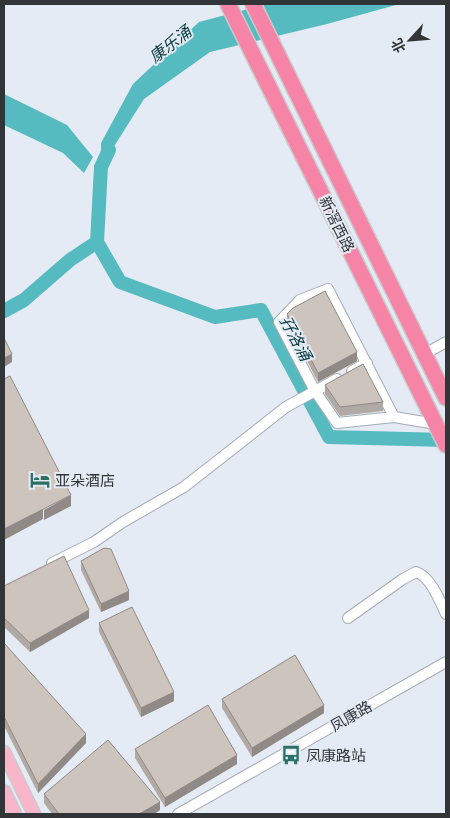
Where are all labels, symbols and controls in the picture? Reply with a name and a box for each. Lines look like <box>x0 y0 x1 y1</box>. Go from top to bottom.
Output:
north arrow <box>385 15 435 65</box>
water label: 康乐涌 <box>144 19 197 67</box>
text: 北 <box>387 35 409 56</box>
street label: 新滘西路 <box>314 192 360 256</box>
water label: 孖洛涌 <box>275 312 318 366</box>
hotel icon: 亚朵酒店 <box>29 469 51 491</box>
place label: 亚朵酒店 <box>55 470 115 491</box>
street label: 凤康路 <box>326 696 376 736</box>
bus stop icon: 凤康路站 <box>280 744 302 766</box>
place label: 凤康路站 <box>306 745 366 766</box>

